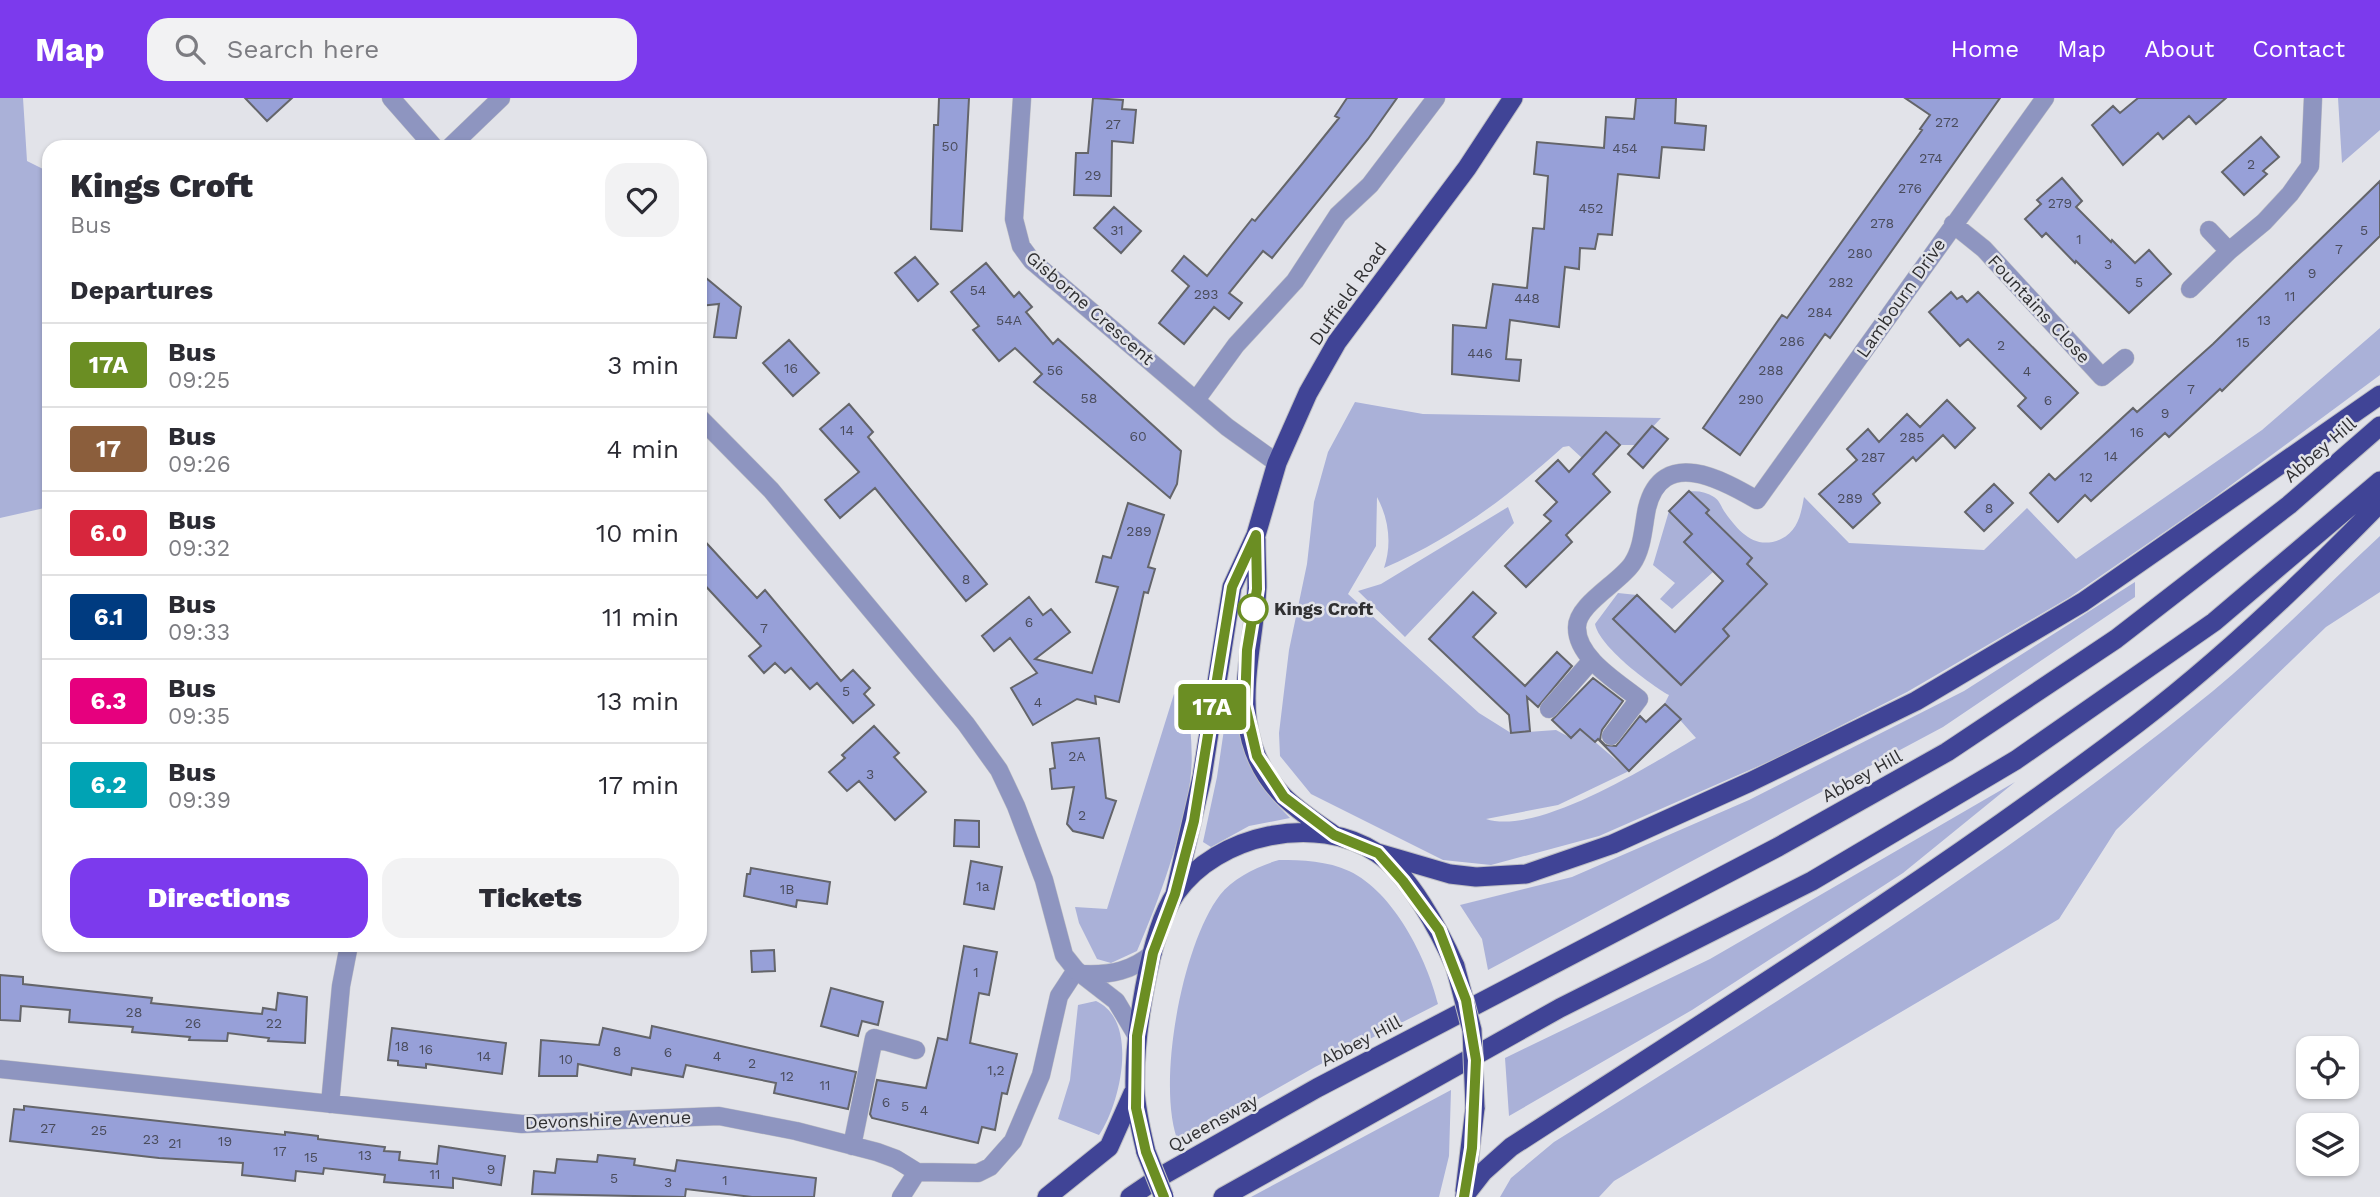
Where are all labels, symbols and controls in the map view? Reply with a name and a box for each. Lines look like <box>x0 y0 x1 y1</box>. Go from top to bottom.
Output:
search box <box>147 18 637 81</box>
text: Map <box>35 30 105 69</box>
icon: search <box>171 30 209 68</box>
text: Search here <box>227 34 379 64</box>
text: Home <box>1951 35 2019 63</box>
text: Map <box>2057 35 2106 63</box>
text: About <box>2144 35 2214 63</box>
text: Contact <box>2252 35 2345 63</box>
house number: 272 <box>1935 114 1959 130</box>
house number: 27 <box>1105 116 1121 132</box>
house number: 50 <box>942 138 958 154</box>
house number: 454 <box>1612 140 1638 156</box>
house number: 274 <box>1919 150 1943 166</box>
house number: 2 <box>2247 156 2255 172</box>
button: heart <box>605 163 679 237</box>
text: Kings Croft <box>70 166 253 205</box>
house number: 29 <box>1085 167 1101 183</box>
house number: 276 <box>1898 180 1922 196</box>
house number: 279 <box>2048 195 2072 211</box>
house number: 452 <box>1579 200 1603 216</box>
text: Bus <box>70 212 111 239</box>
house number: 278 <box>1870 215 1894 231</box>
house number: 31 <box>1110 222 1124 238</box>
house number: 5 <box>2360 222 2368 238</box>
house number: 1 <box>2076 231 2082 247</box>
street label: Lambourn Drive <box>1852 234 1950 361</box>
street label: Duffield Road <box>1304 238 1391 349</box>
house number: 7 <box>2335 241 2343 257</box>
house number: 280 <box>1847 245 1873 261</box>
street label: Gisborne Crescent <box>1022 246 1159 369</box>
street label: Fountains Close <box>1984 250 2095 367</box>
house number: 3 <box>2104 256 2112 272</box>
house number: 9 <box>2308 265 2316 281</box>
house number: 282 <box>1829 274 1853 290</box>
house number: 5 <box>2135 274 2143 290</box>
text: Departures <box>70 275 213 305</box>
house number: 54 <box>970 282 986 298</box>
house number: 293 <box>1194 286 1218 302</box>
house number: 11 <box>2285 288 2295 304</box>
house number: 448 <box>1514 290 1540 306</box>
house number: 284 <box>1807 304 1833 320</box>
house number: 54A <box>996 312 1022 328</box>
house number: 13 <box>2257 312 2271 328</box>
house number: 286 <box>1779 333 1805 349</box>
house number: 15 <box>2236 334 2250 350</box>
text: Bus <box>168 337 216 367</box>
house number: 2 <box>1997 337 2005 353</box>
house number: 446 <box>1467 345 1493 361</box>
text: 3 min <box>607 350 679 380</box>
text: 17A <box>89 351 128 379</box>
house number: 16 <box>784 360 798 376</box>
house number: 56 <box>1047 362 1063 378</box>
house number: 288 <box>1758 362 1784 378</box>
house number: 4 <box>2023 363 2031 379</box>
text: 09:25 <box>168 367 230 394</box>
house number: 7 <box>2187 381 2195 397</box>
house number: 58 <box>1081 390 1097 406</box>
house number: 290 <box>1738 391 1764 407</box>
house number: 6 <box>2044 392 2052 408</box>
house number: 9 <box>2161 405 2169 421</box>
street label: Abbey Hill <box>2279 412 2360 487</box>
text: Bus <box>168 421 216 451</box>
house number: 14 <box>840 422 854 438</box>
house number: 16 <box>2130 424 2144 440</box>
house number: 60 <box>1129 428 1147 444</box>
house number: 285 <box>1900 429 1924 445</box>
text: 4 min <box>606 434 679 464</box>
text: 17 <box>96 435 121 463</box>
house number: 14 <box>2104 448 2118 464</box>
house number: 287 <box>1861 449 1885 465</box>
text: 09:26 <box>168 451 231 478</box>
house number: 12 <box>2079 469 2093 485</box>
house number: 289 <box>1837 490 1863 506</box>
house number: 8 <box>1985 500 1993 516</box>
text: Bus <box>168 505 216 535</box>
text: 10 min <box>596 518 679 548</box>
text: 6.0 <box>90 519 127 547</box>
house number: 289 <box>1126 523 1152 539</box>
text: 09:32 <box>168 535 230 562</box>
house number: 8 <box>962 571 970 587</box>
text: Bus <box>168 589 216 619</box>
marker: Kings Croft <box>1238 594 1268 624</box>
place label: Kings Croft <box>1274 598 1373 619</box>
text: 11 min <box>602 602 679 632</box>
text: 6.1 <box>94 603 123 631</box>
house number: 6 <box>1025 614 1033 630</box>
text: 09:33 <box>168 619 230 646</box>
house number: 7 <box>760 620 768 636</box>
text: Bus <box>168 673 216 703</box>
house number: 5 <box>842 683 850 699</box>
line badge: 17A <box>1172 684 1252 730</box>
text: 13 min <box>597 686 679 716</box>
text: 6.3 <box>91 687 126 715</box>
text: 17A <box>1192 693 1232 721</box>
house number: 4 <box>1034 694 1042 710</box>
text: 09:35 <box>168 703 230 730</box>
street label: Abbey Hill <box>1818 745 1906 806</box>
house number: 2A <box>1068 748 1086 764</box>
text: Bus <box>168 757 216 787</box>
house number: 3 <box>866 766 874 782</box>
text: 17 min <box>598 770 679 800</box>
text: 6.2 <box>90 771 127 799</box>
text: 09:39 <box>168 787 231 814</box>
house number: 2 <box>1078 807 1086 823</box>
button: Directions <box>70 858 368 938</box>
button: Tickets <box>382 858 679 938</box>
house number: 1a <box>976 878 990 894</box>
house number: 1B <box>780 881 794 897</box>
house number: 1 <box>973 964 979 980</box>
house number: 28 <box>126 1004 142 1020</box>
street label: Abbey Hill <box>1317 1010 1405 1071</box>
house number: 26 <box>185 1015 201 1031</box>
house number: 22 <box>266 1015 282 1031</box>
map controls <box>2296 1036 2359 1176</box>
button: locate <box>2296 1036 2359 1099</box>
house number: 18 <box>395 1038 409 1054</box>
house number: 16 <box>419 1041 433 1057</box>
house number: 8 <box>613 1043 621 1059</box>
house number: 6 <box>664 1044 672 1060</box>
house number: 14 <box>477 1048 491 1064</box>
house number: 4 <box>713 1048 721 1064</box>
house number: 10 <box>559 1051 573 1067</box>
house number: 2 <box>748 1055 756 1071</box>
house number: 1,2 <box>987 1062 1005 1078</box>
house number: 12 <box>780 1068 794 1084</box>
house number: 11 <box>820 1077 830 1093</box>
street label: Queensway <box>1164 1089 1262 1156</box>
house number: 6 <box>882 1094 890 1110</box>
house number: 5 <box>901 1098 909 1114</box>
house number: 4 <box>920 1102 928 1118</box>
street label: Devonshire Avenue <box>524 1106 691 1133</box>
button: layers <box>2296 1113 2359 1176</box>
house number: 27 <box>40 1120 56 1136</box>
house number: 25 <box>91 1122 107 1138</box>
house number: 23 <box>143 1131 159 1147</box>
house number: 19 <box>218 1133 232 1149</box>
house number: 21 <box>168 1135 182 1151</box>
house number: 17 <box>273 1143 287 1159</box>
house number: 13 <box>358 1147 372 1163</box>
house number: 15 <box>304 1149 318 1165</box>
house number: 9 <box>487 1161 495 1177</box>
house number: 11 <box>430 1166 440 1182</box>
house number: 5 <box>610 1170 618 1186</box>
house number: 1 <box>722 1172 728 1188</box>
house number: 3 <box>664 1174 672 1190</box>

